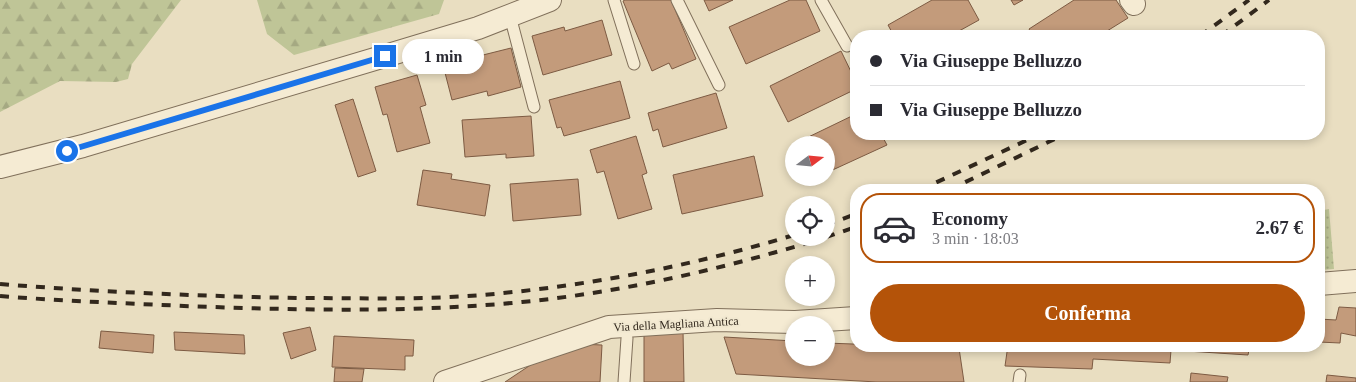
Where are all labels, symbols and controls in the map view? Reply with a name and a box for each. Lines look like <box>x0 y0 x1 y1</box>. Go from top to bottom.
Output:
callout: 1 min <box>402 38 485 74</box>
route end <box>374 45 396 67</box>
text: 1 min <box>424 48 462 65</box>
text: Via Giuseppe Belluzzo <box>900 50 1082 71</box>
text: Via Giuseppe Belluzzo <box>900 99 1082 120</box>
north arrow <box>785 136 835 186</box>
map controls <box>785 136 835 366</box>
route start <box>56 140 78 162</box>
button: locate <box>785 196 835 246</box>
icon: car <box>872 206 917 251</box>
text: Economy <box>932 208 1008 229</box>
text: 2.67 € <box>1256 217 1303 238</box>
text: 3 min · 18:03 <box>932 230 1019 247</box>
button: + <box>785 256 835 306</box>
button: Conferma <box>870 284 1305 342</box>
street label: Via della Magliana Antica <box>613 314 740 334</box>
button: − <box>785 316 835 366</box>

